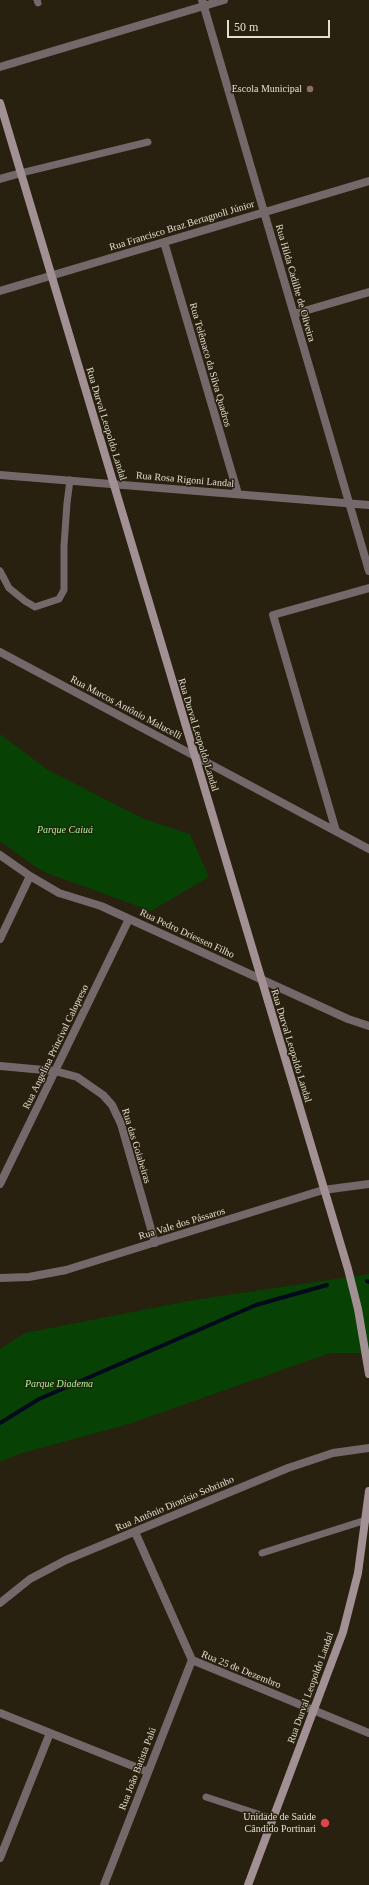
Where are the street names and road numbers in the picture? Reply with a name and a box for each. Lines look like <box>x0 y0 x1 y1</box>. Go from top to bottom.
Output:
street label: Rua Francisco Braz Bertagnoli Júnior <box>108 198 256 254</box>
street label: Rua Hilda Cadilhe de Oliveira <box>272 223 318 343</box>
street label: Rua Telêmaco da Silva Quadros <box>186 301 234 429</box>
street label: Rua Durval Leopoldo Landal <box>83 366 129 482</box>
street label: Rua Rosa Rigoni Landal <box>135 470 235 490</box>
street label: Rua Marcos Antônio Malucelli <box>68 673 184 743</box>
street label: Rua Durval Leopoldo Landal <box>175 677 221 793</box>
street label: Rua Pedro Driessen Filho <box>138 907 236 961</box>
street label: Rua Angelina Princival Calopreso <box>21 983 91 1111</box>
street label: Rua Durval Leopoldo Landal <box>268 988 314 1104</box>
street label: Rua das Goiabeiras <box>119 1107 153 1185</box>
street label: Rua Vale dos Pássaros <box>137 1205 227 1243</box>
street label: Rua Antônio Dionísio Sobrinho <box>114 1474 236 1534</box>
street label: Rua Durval Leopoldo Landal <box>285 1631 337 1745</box>
street label: Rua 25 de Dezembro <box>199 1649 283 1691</box>
street label: Rua João Batista Palú <box>117 1726 159 1812</box>

